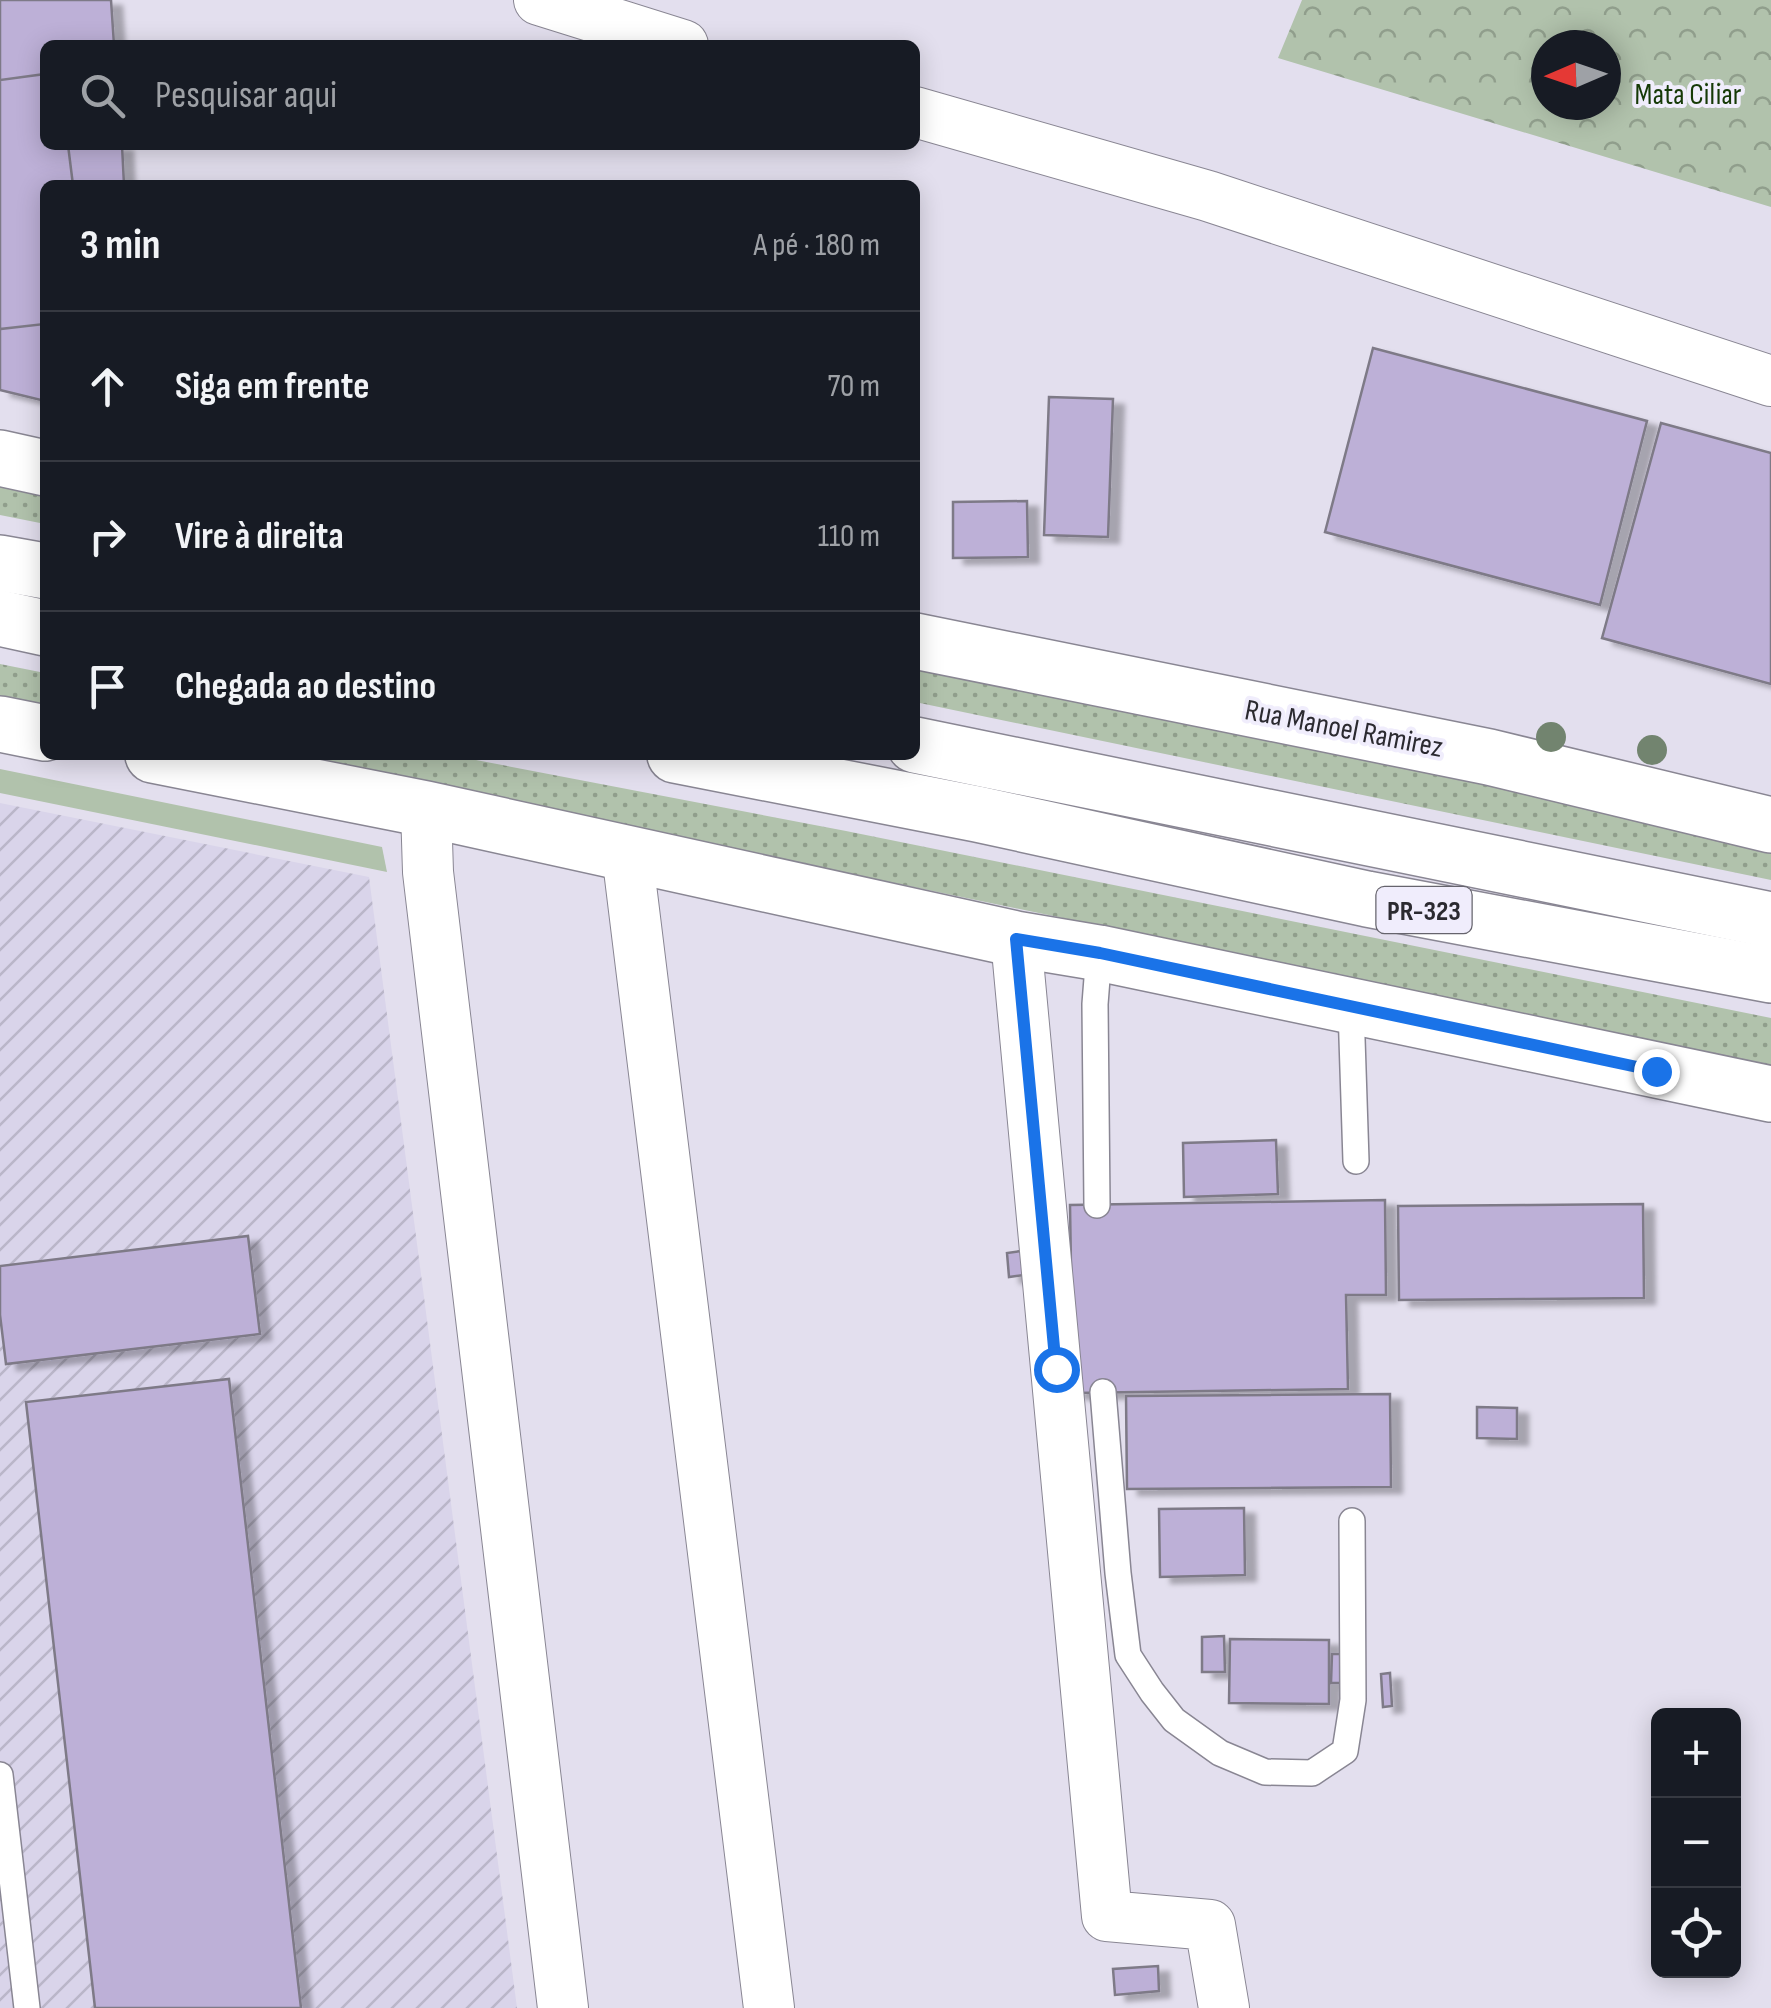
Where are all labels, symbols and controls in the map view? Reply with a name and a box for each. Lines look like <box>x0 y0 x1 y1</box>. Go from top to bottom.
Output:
north arrow <box>1531 30 1621 120</box>
search box <box>40 40 920 150</box>
icon: search <box>75 68 130 123</box>
text: Pesquisar aqui <box>155 73 337 118</box>
park label: Mata Ciliar <box>1635 77 1742 113</box>
text: 3 min <box>80 220 160 271</box>
text: A pé · 180 m <box>753 226 880 265</box>
icon: ahead <box>80 359 135 414</box>
text: Siga em frente <box>175 364 369 409</box>
text: 70 m <box>827 367 880 406</box>
icon: right <box>80 509 135 564</box>
text: Vire à direita <box>175 514 344 559</box>
text: 110 m <box>818 517 880 556</box>
icon: arrive <box>80 659 135 714</box>
text: Chegada ao destino <box>175 664 436 709</box>
street label: Rua Manoel Ramirez <box>1242 692 1446 766</box>
road number: PR-323 <box>1376 887 1472 933</box>
route end <box>1634 1049 1680 1095</box>
route start <box>1034 1347 1080 1393</box>
map controls <box>1651 1708 1741 1978</box>
button: + <box>1651 1708 1741 1798</box>
button: − <box>1651 1798 1741 1888</box>
button: locate <box>1651 1888 1741 1978</box>

